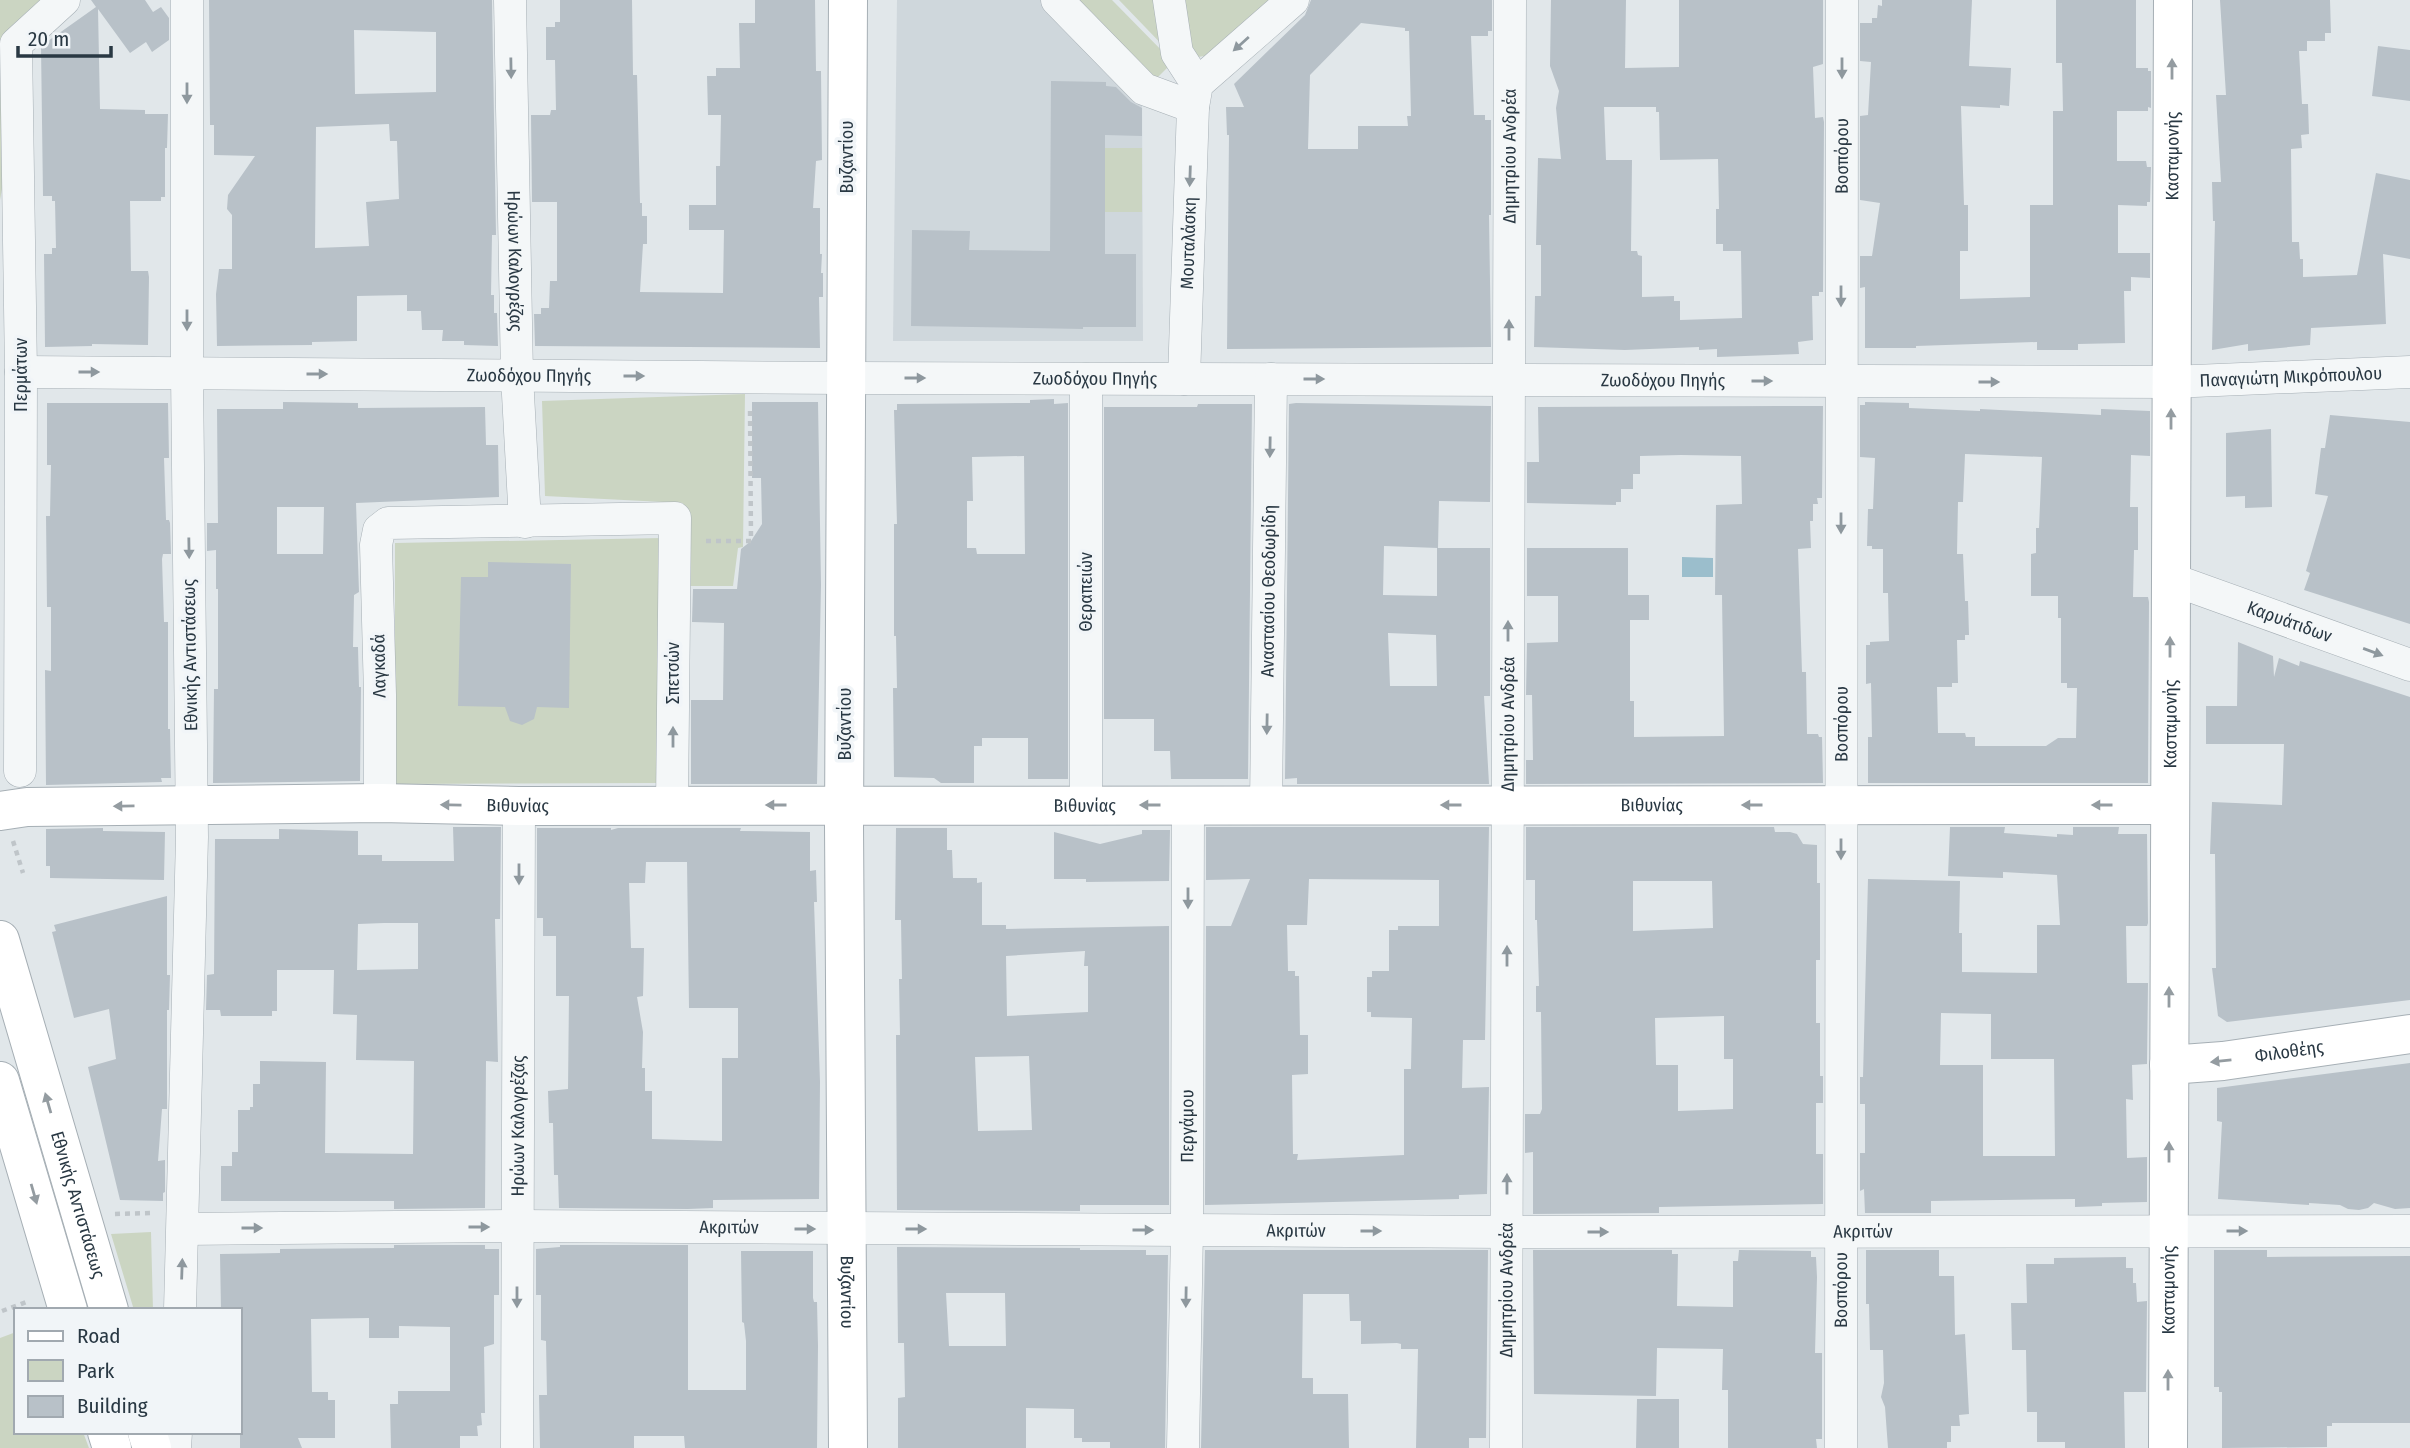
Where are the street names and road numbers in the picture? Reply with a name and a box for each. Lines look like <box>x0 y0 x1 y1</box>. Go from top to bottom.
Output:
street label: Δημητρίου Ανδρέα <box>1498 88 1521 224</box>
street label: Κασταμονής <box>2161 111 2184 201</box>
street label: Βοσπόρου <box>1831 118 1853 194</box>
street label: Βυζαντίου <box>836 120 858 194</box>
street label: Ηρώων Καλογρέζας <box>503 190 527 332</box>
street label: Μουταλάσκη <box>1176 196 1201 290</box>
street label: Περμάτων <box>10 338 32 412</box>
street label: Παναγιώτη Μικρόπουλου <box>2199 362 2383 392</box>
street label: Ζωοδόχου Πηγής <box>467 364 592 387</box>
street label: Ζωοδόχου Πηγής <box>1033 368 1157 390</box>
street label: Ζωοδόχου Πηγής <box>1601 369 1725 392</box>
street label: Αναστασίου Θεοδωρίδη <box>1256 505 1281 677</box>
street label: Θεραπειών <box>1075 552 1097 632</box>
street label: Εθνικής Αντιστάσεως <box>178 578 202 731</box>
street label: Καρυάτιδων <box>2244 596 2335 647</box>
street label: Λαγκαδά <box>367 634 391 698</box>
street label: Σπετσών <box>662 642 684 704</box>
street label: Δημητρίου Ανδρέα <box>1497 656 1519 792</box>
street label: Κασταμονής <box>2159 679 2182 769</box>
street label: Βοσπόρου <box>1830 686 1853 762</box>
street label: Βυζαντίου <box>834 687 856 761</box>
street label: Βιθυνίας <box>486 794 549 817</box>
street label: Βιθυνίας <box>1620 794 1683 816</box>
street label: Βιθυνίας <box>1053 795 1116 817</box>
street label: Φιλοθέης <box>2253 1036 2325 1067</box>
street label: Ηρώων Καλογρέζας <box>507 1055 529 1197</box>
street label: Περγάμου <box>1176 1089 1198 1163</box>
street label: Εθνικής Αντιστάσεως <box>46 1129 110 1281</box>
street label: Ακριτών <box>699 1216 759 1238</box>
street label: Ακριτών <box>1266 1220 1326 1242</box>
street label: Ακριτών <box>1833 1221 1893 1243</box>
street label: Δημητρίου Ανδρέα <box>1495 1222 1518 1358</box>
street label: Κασταμονής <box>2157 1245 2180 1335</box>
street label: Βοσπόρου <box>1830 1252 1852 1328</box>
street label: Βυζαντίου <box>836 1255 858 1329</box>

